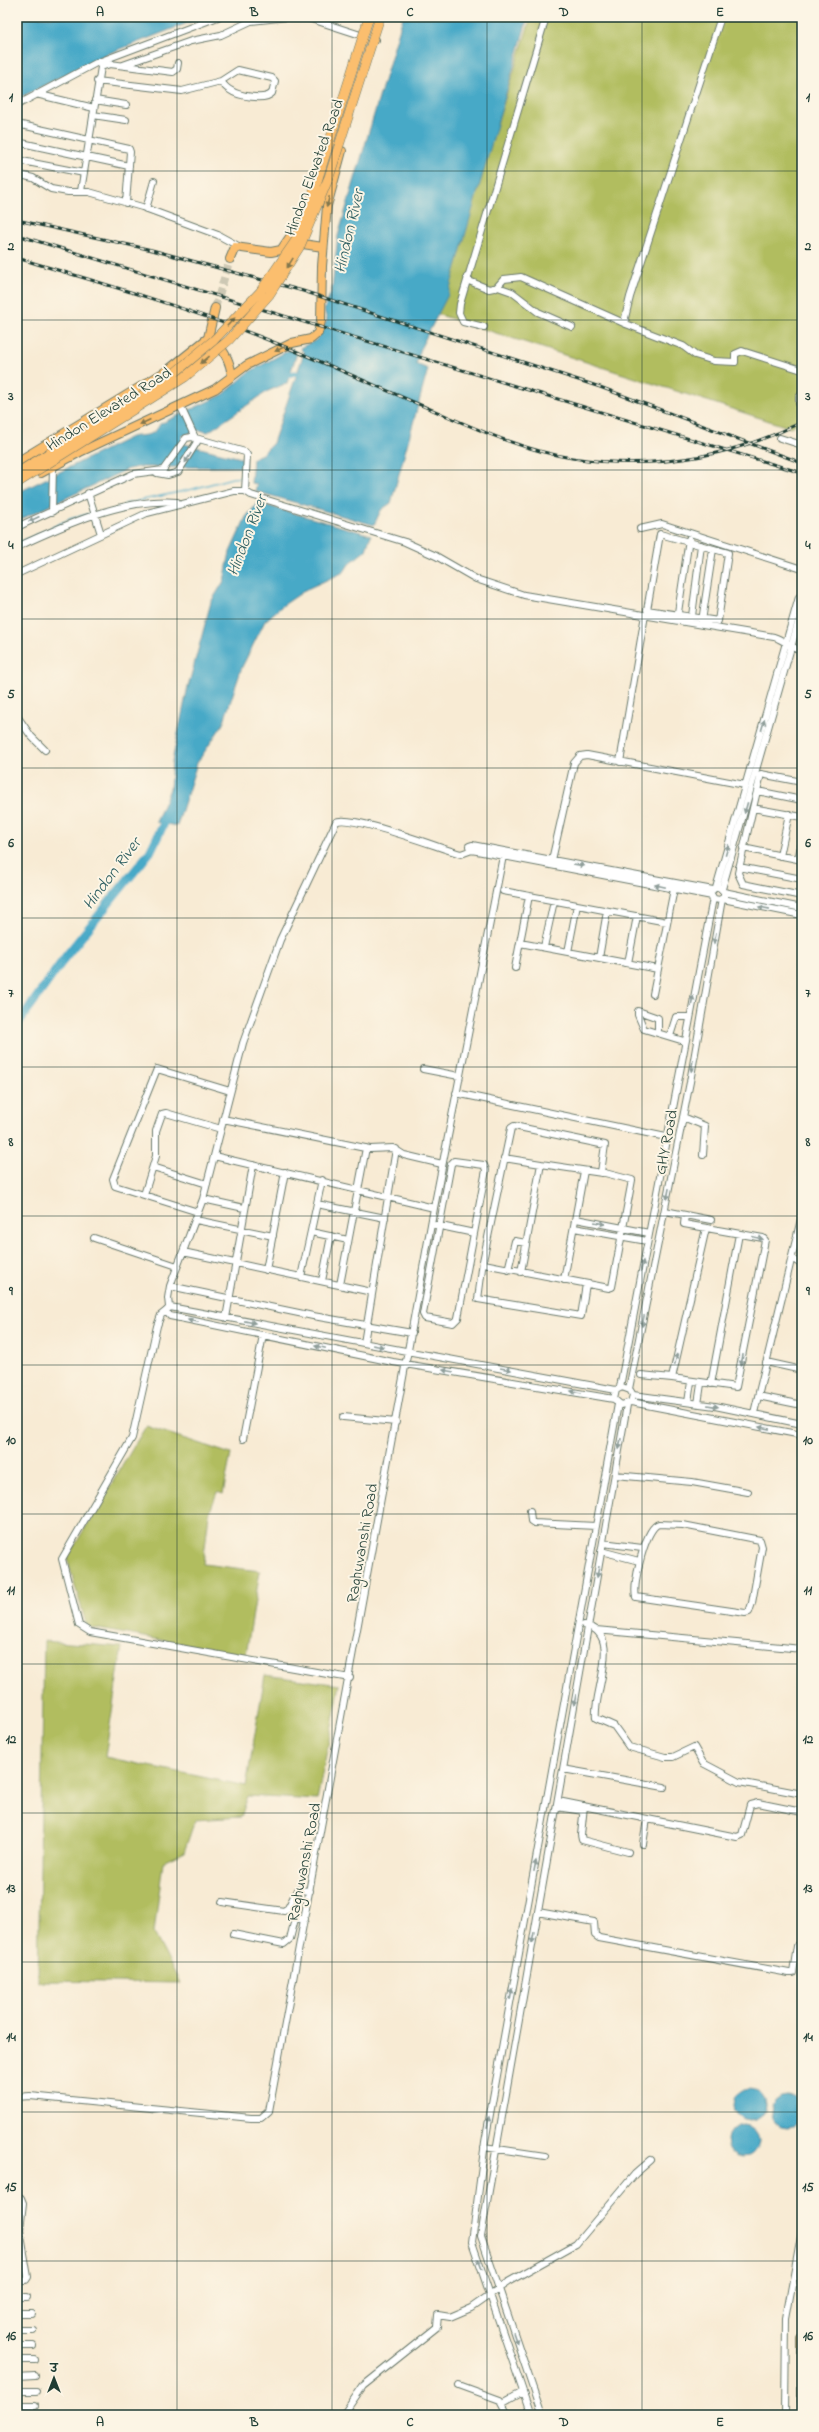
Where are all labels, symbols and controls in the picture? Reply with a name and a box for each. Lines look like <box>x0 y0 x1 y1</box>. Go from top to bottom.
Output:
text: A <box>96 3 104 22</box>
text: B <box>249 3 259 22</box>
text: C <box>406 3 414 22</box>
text: D <box>558 3 569 22</box>
text: E <box>716 3 724 22</box>
text: 1 <box>9 88 14 107</box>
text: 1 <box>806 88 811 107</box>
street label: Hindon Elevated Road <box>279 96 351 239</box>
water label: Hindon River <box>328 185 372 275</box>
one-way arrow <box>325 196 331 208</box>
text: 2 <box>7 237 15 256</box>
text: 2 <box>804 237 812 256</box>
one-way arrow <box>286 257 293 269</box>
one-way arrow <box>226 317 236 327</box>
one-way arrow <box>274 345 286 352</box>
one-way arrow <box>200 356 210 365</box>
street label: Hindon Elevated Road <box>42 361 176 458</box>
text: 3 <box>7 387 14 406</box>
text: 3 <box>804 387 811 406</box>
one-way arrow <box>139 419 151 425</box>
one-way arrow <box>184 452 191 464</box>
water label: Hindon River <box>221 489 275 580</box>
one-way arrow <box>28 517 40 523</box>
text: 4 <box>7 536 14 555</box>
text: 4 <box>804 536 811 555</box>
text: 5 <box>7 685 15 704</box>
text: 5 <box>804 685 812 704</box>
one-way arrow <box>760 719 766 731</box>
one-way arrow <box>743 802 749 814</box>
water label: Hindon River <box>77 830 149 915</box>
text: 6 <box>7 834 14 853</box>
text: 6 <box>804 834 811 853</box>
one-way arrow <box>724 844 730 856</box>
one-way arrow <box>573 862 585 868</box>
one-way arrow <box>653 883 666 889</box>
one-way arrow <box>758 904 770 910</box>
one-way arrow <box>711 932 717 944</box>
text: 7 <box>8 984 14 1003</box>
text: 7 <box>805 984 811 1003</box>
one-way arrow <box>689 995 695 1007</box>
one-way arrow <box>689 1060 695 1072</box>
street label: GHY Road <box>649 1108 685 1177</box>
text: 8 <box>8 1133 14 1152</box>
text: 8 <box>805 1133 811 1152</box>
one-way arrow <box>665 1187 671 1200</box>
one-way arrow <box>594 1220 606 1226</box>
one-way arrow <box>752 1235 764 1241</box>
one-way arrow <box>640 1260 646 1272</box>
text: 9 <box>8 1282 14 1301</box>
text: 9 <box>805 1282 811 1301</box>
one-way arrow <box>640 1315 646 1327</box>
one-way arrow <box>186 1317 199 1323</box>
one-way arrow <box>244 1320 256 1326</box>
one-way arrow <box>314 1343 326 1349</box>
one-way arrow <box>372 1343 384 1349</box>
one-way arrow <box>674 1353 680 1366</box>
one-way arrow <box>739 1354 745 1366</box>
one-way arrow <box>500 1366 512 1372</box>
one-way arrow <box>442 1368 454 1374</box>
one-way arrow <box>570 1389 582 1395</box>
one-way arrow <box>707 1403 719 1409</box>
one-way arrow <box>758 1425 770 1431</box>
text: 10 <box>6 1431 16 1450</box>
text: 10 <box>803 1431 813 1450</box>
one-way arrow <box>617 1437 623 1450</box>
street label: Raghuvanshi Road <box>341 1482 385 1605</box>
one-way arrow <box>595 1565 601 1578</box>
text: 11 <box>7 1581 16 1600</box>
text: 11 <box>804 1581 813 1600</box>
one-way arrow <box>572 1694 578 1706</box>
text: 12 <box>6 1730 17 1749</box>
text: 12 <box>803 1730 814 1749</box>
street label: Raghuvanshi Road <box>282 1801 328 1924</box>
one-way arrow <box>533 1860 539 1872</box>
text: 13 <box>6 1879 16 1898</box>
text: 13 <box>803 1879 813 1898</box>
one-way arrow <box>530 1932 536 1944</box>
one-way arrow <box>509 1988 515 2000</box>
text: 14 <box>6 2028 16 2047</box>
text: 14 <box>803 2028 813 2047</box>
one-way arrow <box>486 2116 492 2128</box>
text: 15 <box>5 2178 17 2197</box>
text: 15 <box>802 2178 814 2197</box>
one-way arrow <box>477 2257 483 2269</box>
text: 16 <box>6 2327 16 2346</box>
text: 16 <box>803 2327 813 2346</box>
one-way arrow <box>512 2333 518 2345</box>
north arrow <box>34 2358 74 2398</box>
text: उ <box>49 2361 59 2377</box>
text: A <box>96 2413 104 2432</box>
text: B <box>249 2413 259 2432</box>
text: C <box>406 2413 414 2432</box>
text: D <box>558 2413 569 2432</box>
text: E <box>716 2413 724 2432</box>

